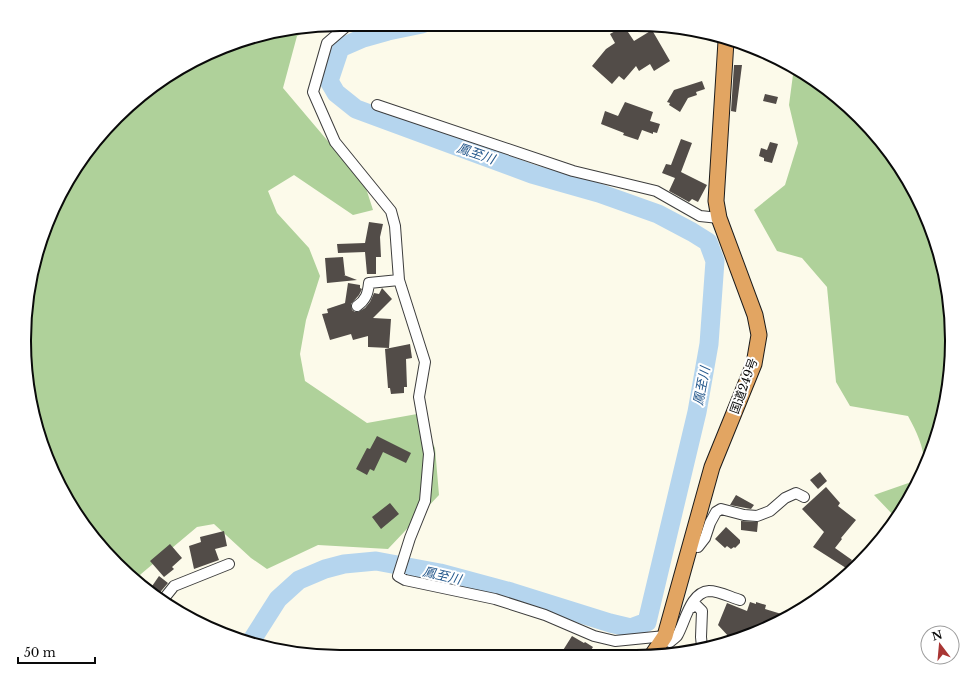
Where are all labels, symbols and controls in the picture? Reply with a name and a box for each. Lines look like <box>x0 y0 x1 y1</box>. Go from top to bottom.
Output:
water label: 鳳至川 <box>455 139 499 169</box>
street label: 国道249号 <box>727 356 761 416</box>
water label: 鳳至川 <box>689 363 714 407</box>
water label: 鳳至川 <box>421 563 465 589</box>
north arrow <box>920 625 960 665</box>
text: N <box>930 627 945 644</box>
scale bar <box>18 639 95 665</box>
text: 50 m <box>24 645 56 660</box>

